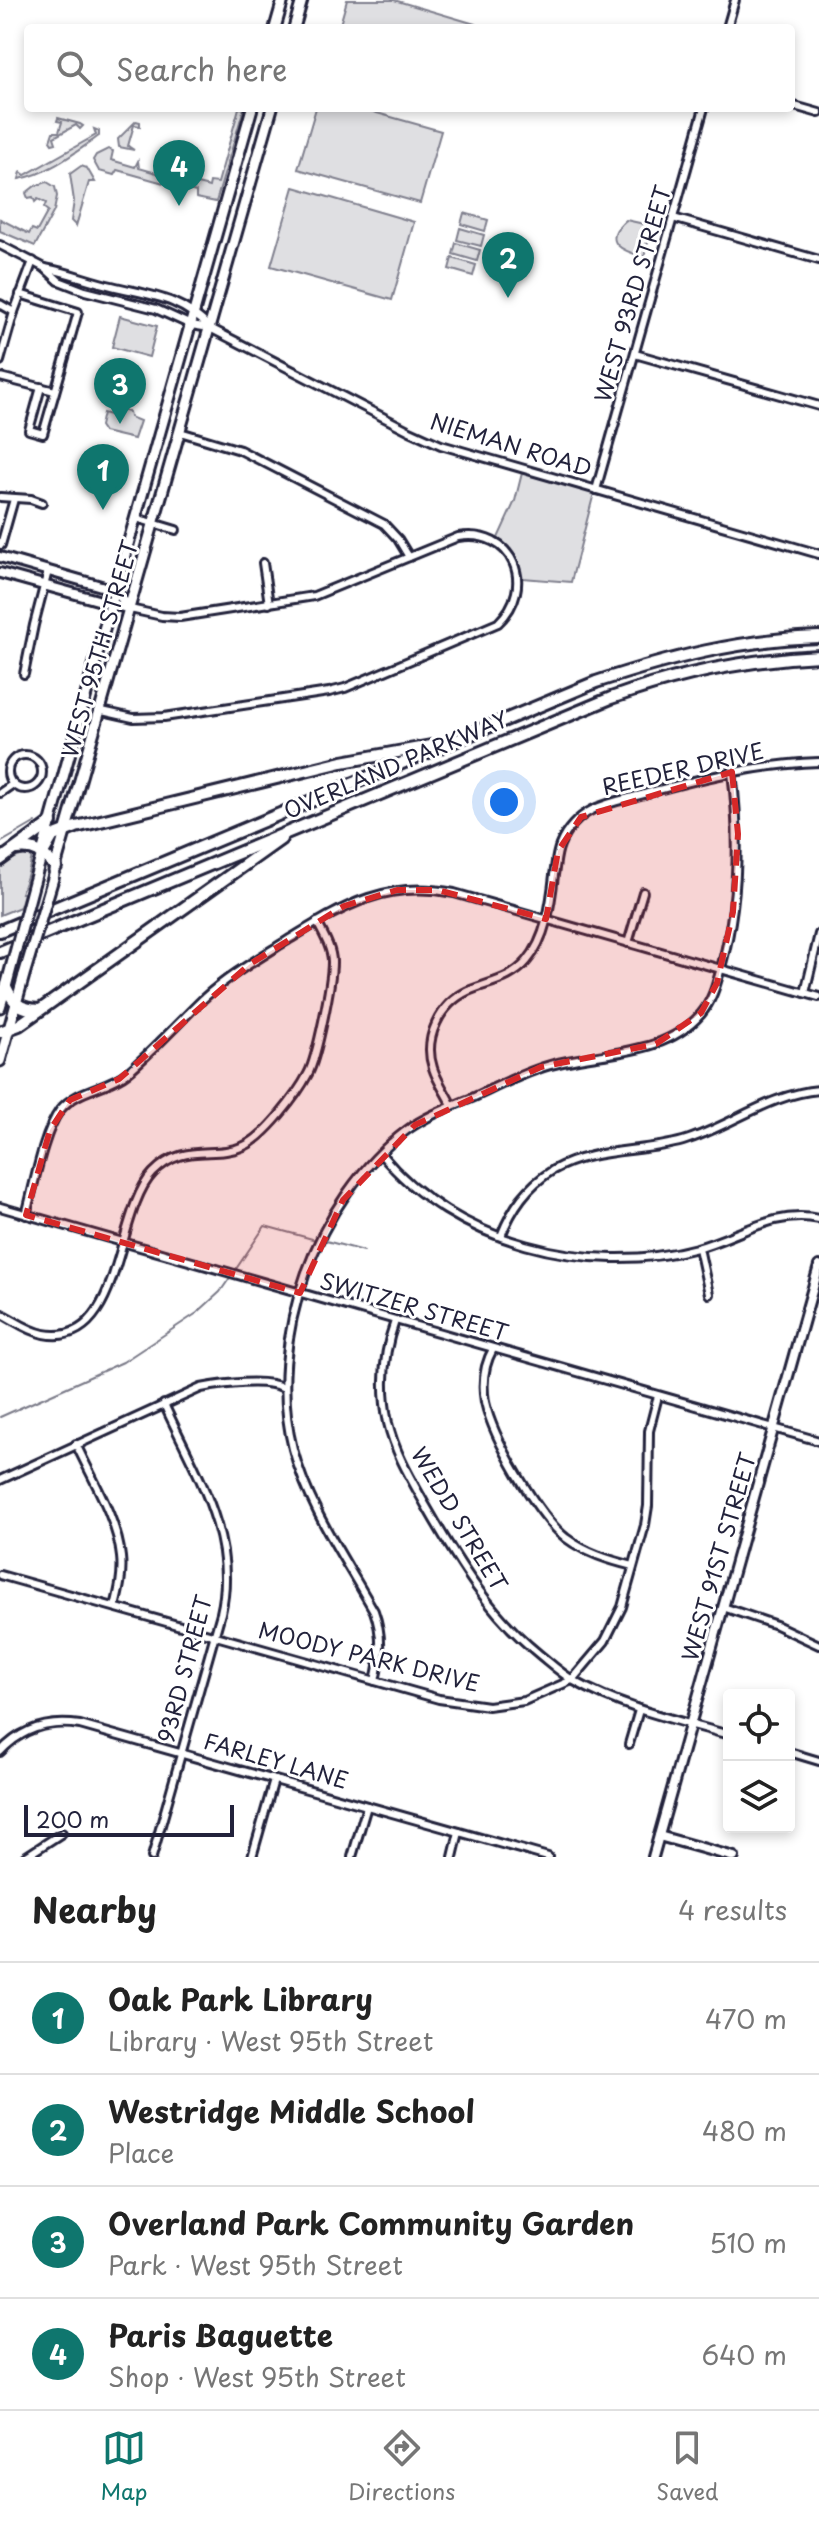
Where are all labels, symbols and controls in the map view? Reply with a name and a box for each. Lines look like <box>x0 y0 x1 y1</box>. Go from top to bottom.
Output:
search box <box>24 24 795 112</box>
icon: search <box>52 46 96 90</box>
text: Search here <box>116 46 288 91</box>
pin: 4 <box>153 140 205 206</box>
street label: WEST 93RD STREET <box>585 181 678 406</box>
pin: 2 <box>482 232 534 298</box>
pin: 3 <box>94 358 146 424</box>
street label: NIEMAN ROAD <box>427 403 596 484</box>
pin: 1 <box>77 444 129 510</box>
street label: WEST 95TH STREET <box>52 536 145 761</box>
street label: OVERLAND PARKWAY <box>278 701 513 826</box>
street label: REEDER DRIVE <box>599 733 767 802</box>
your location <box>484 782 524 822</box>
street label: SWITZER STREET <box>316 1263 512 1348</box>
street label: WEDD STREET <box>404 1440 516 1597</box>
street label: WEST 91ST STREET <box>672 1449 763 1665</box>
street label: 93RD STREET <box>148 1591 219 1746</box>
street label: MOODY PARK DRIVE <box>255 1612 483 1699</box>
map controls <box>723 1689 795 1833</box>
button: locate <box>723 1689 795 1761</box>
street label: FARLEY LANE <box>200 1723 352 1796</box>
button: layers <box>723 1761 795 1833</box>
scale bar <box>24 1801 234 1837</box>
text: 200 m <box>36 1802 109 1835</box>
text: Nearby <box>32 1883 157 1935</box>
text: 4 results <box>678 1890 787 1929</box>
text: Oak Park Library <box>108 1976 373 2021</box>
text: 1 <box>52 1999 64 2038</box>
text: 470 m <box>705 1999 787 2038</box>
text: Library · West 95th Street <box>108 2021 433 2060</box>
text: Westridge Middle School <box>108 2088 475 2133</box>
text: 2 <box>49 2111 67 2150</box>
text: 480 m <box>702 2111 787 2150</box>
text: Place <box>108 2133 174 2172</box>
text: Overland Park Community Garden <box>108 2200 634 2245</box>
text: 3 <box>49 2223 67 2262</box>
text: 510 m <box>709 2223 787 2262</box>
text: Park · West 95th Street <box>108 2245 403 2284</box>
text: Paris Baguette <box>108 2312 333 2357</box>
text: 4 <box>49 2335 67 2374</box>
text: 640 m <box>701 2335 787 2374</box>
text: Shop · West 95th Street <box>108 2357 406 2396</box>
tab: Map <box>100 2426 147 2507</box>
tab: Directions <box>348 2426 455 2507</box>
tab: Saved <box>656 2426 719 2507</box>

